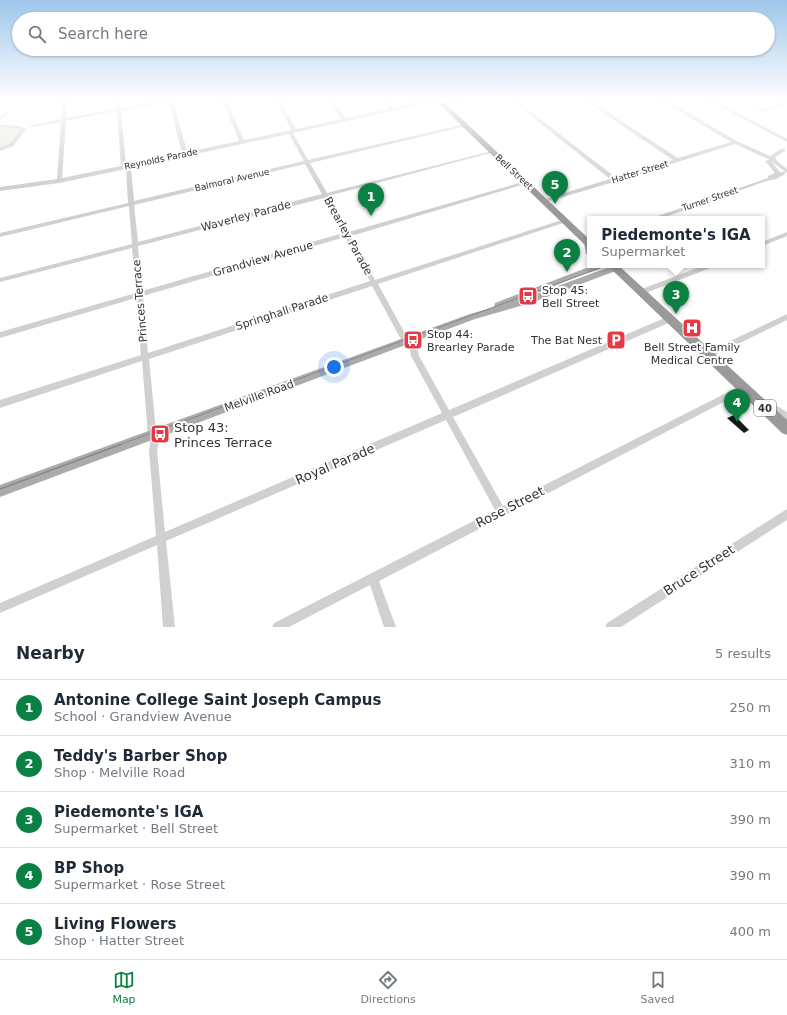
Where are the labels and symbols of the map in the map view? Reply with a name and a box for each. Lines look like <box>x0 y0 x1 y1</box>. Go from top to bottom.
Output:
street label: Reynolds Parade <box>123 146 199 172</box>
street label: Bell Street <box>493 152 535 192</box>
street label: Hatter Street <box>610 158 670 185</box>
street label: Balmoral Avenue <box>194 166 271 193</box>
pin: 5 <box>542 171 568 204</box>
pin: 1 <box>358 183 384 216</box>
street label: Turner Street <box>680 185 740 214</box>
street label: Brearley Parade <box>321 195 375 278</box>
street label: Waverley Parade <box>200 198 293 234</box>
street label: Grandview Avenue <box>211 238 315 280</box>
pin: 2 <box>554 239 580 272</box>
street label: Princes Terrace <box>130 259 150 343</box>
pin: 3 <box>663 281 689 314</box>
place label: Stop 45: Bell Street <box>542 284 600 310</box>
bus stop icon: Stop 45: Bell Street <box>517 285 539 307</box>
street label: Springhall Parade <box>234 291 330 333</box>
hospital icon: Bell Street Family Medical Centre <box>681 317 703 339</box>
place label: Stop 44: Brearley Parade <box>427 328 515 354</box>
bus stop icon: Stop 44: Brearley Parade <box>402 329 424 351</box>
parking icon: The Bat Nest <box>605 329 627 351</box>
place label: The Bat Nest <box>530 334 603 347</box>
place label: Bell Street Family Medical Centre <box>644 341 741 367</box>
your location <box>324 357 344 377</box>
street label: Melville Road <box>223 377 295 415</box>
pin: 4 <box>724 389 750 422</box>
road number: 40 <box>754 400 776 416</box>
place label: Stop 43: Princes Terrace <box>174 420 272 450</box>
bus stop icon: Stop 43: Princes Terrace <box>149 423 171 445</box>
street label: Royal Parade <box>293 441 377 487</box>
street label: Rose Street <box>473 483 547 531</box>
street label: Bruce Street <box>661 542 737 598</box>

